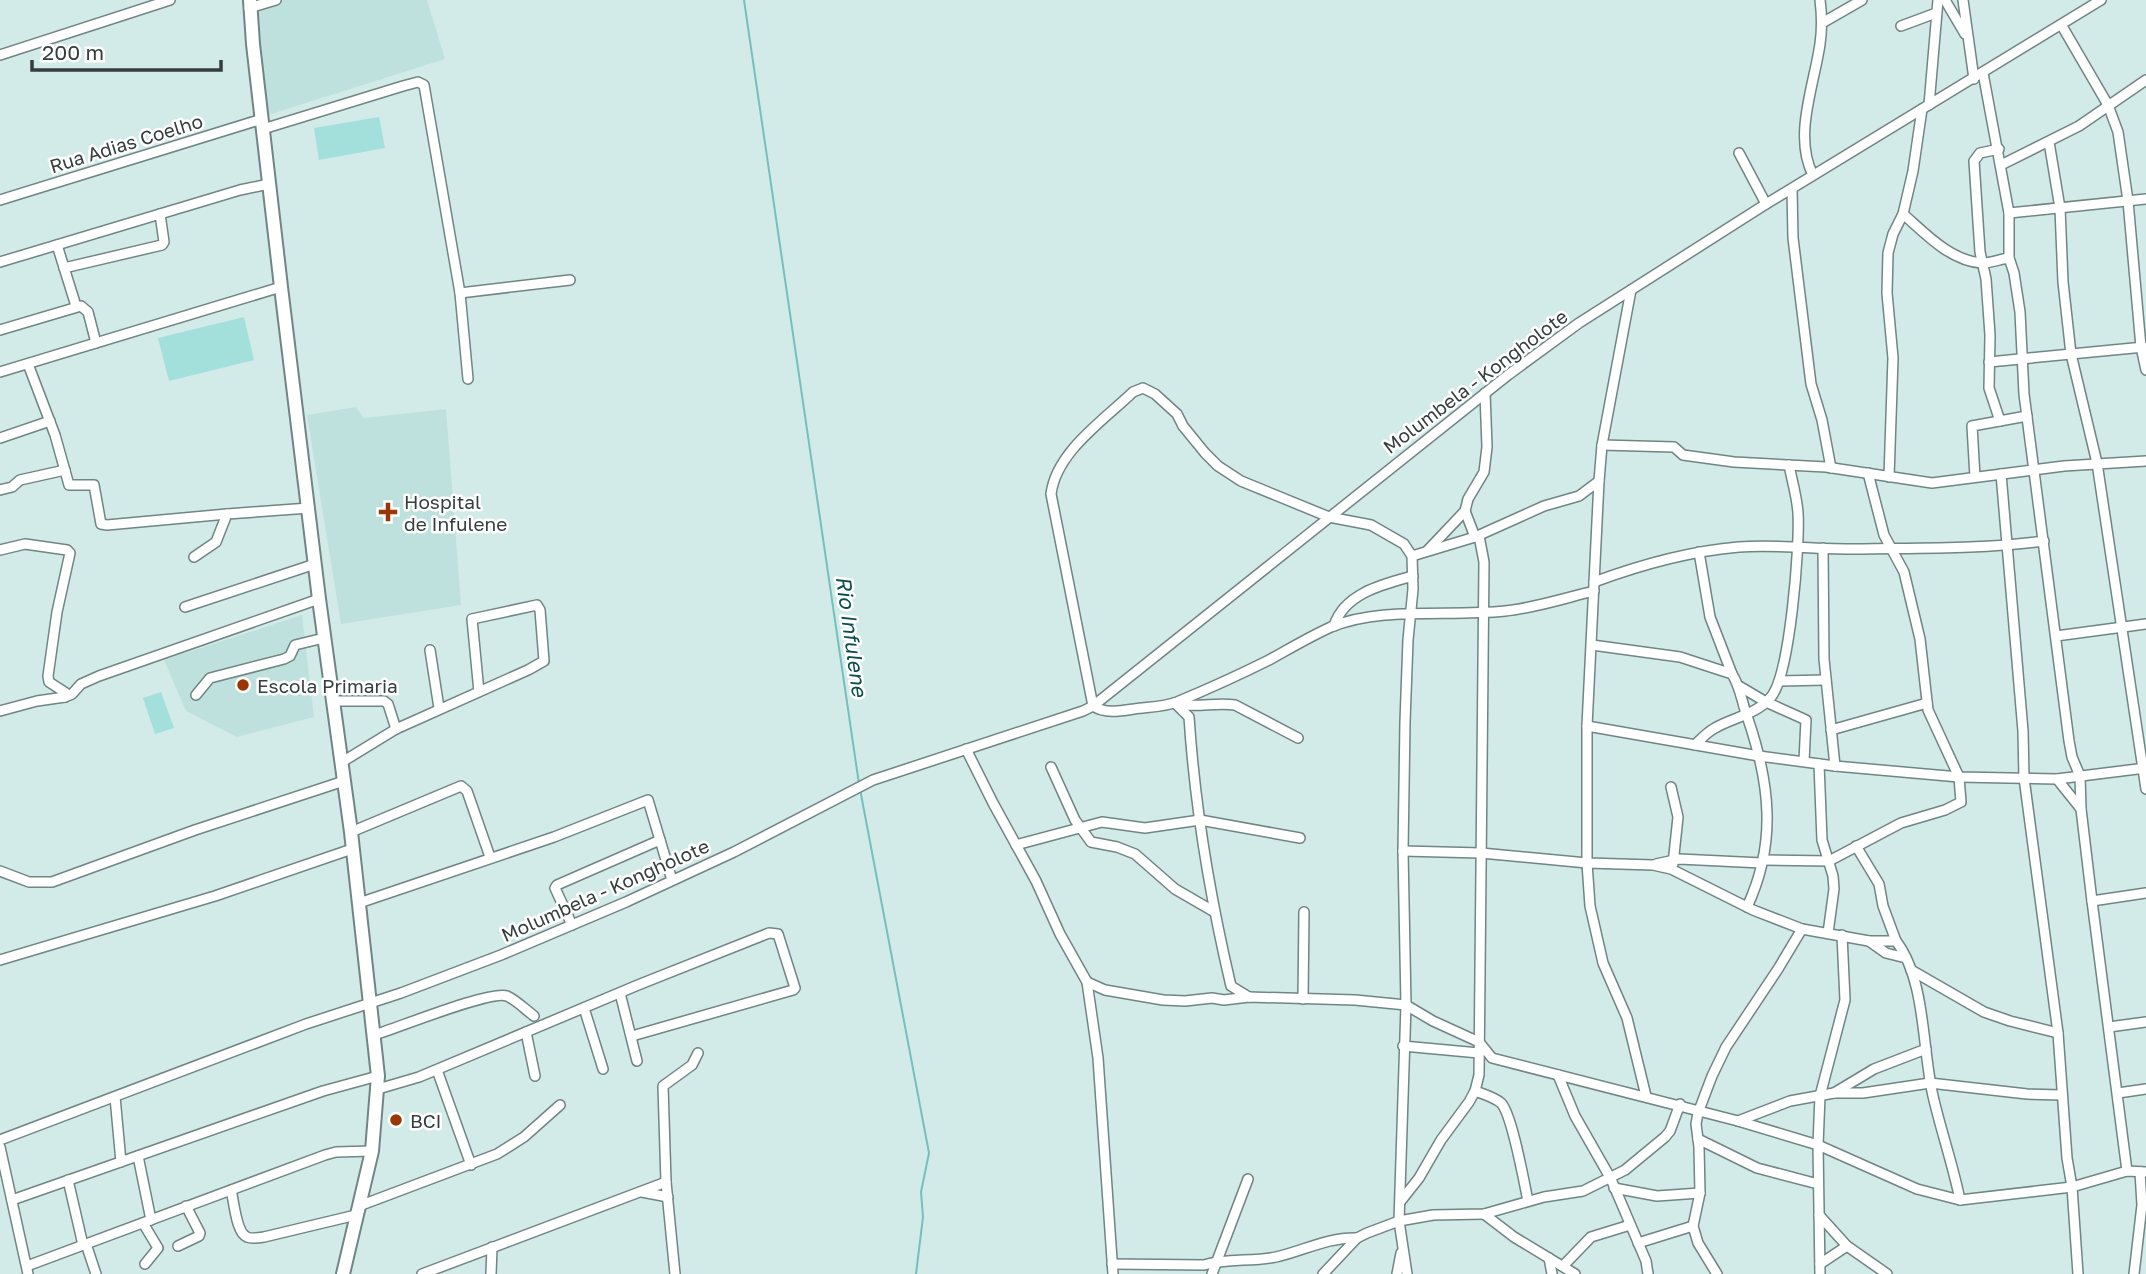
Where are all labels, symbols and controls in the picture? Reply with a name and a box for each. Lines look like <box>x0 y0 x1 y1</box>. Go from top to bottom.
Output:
scale bar <box>32 28 220 72</box>
text: 200 m <box>42 39 104 65</box>
street label: Rua Adias Coelho <box>47 109 205 177</box>
street label: Molumbela - Kongholote <box>1378 304 1572 458</box>
place label: Hospital de Infulene <box>404 490 507 535</box>
marker: Hospital de Infulene <box>378 502 398 522</box>
water label: Rio Infulene <box>831 574 874 700</box>
place label: Escola Primaria <box>257 674 398 697</box>
marker: Escola Primaria <box>235 677 251 693</box>
street label: Molumbela - Kongholote <box>498 834 712 946</box>
place label: BCI <box>410 1109 442 1132</box>
marker: BCI <box>388 1112 404 1128</box>

